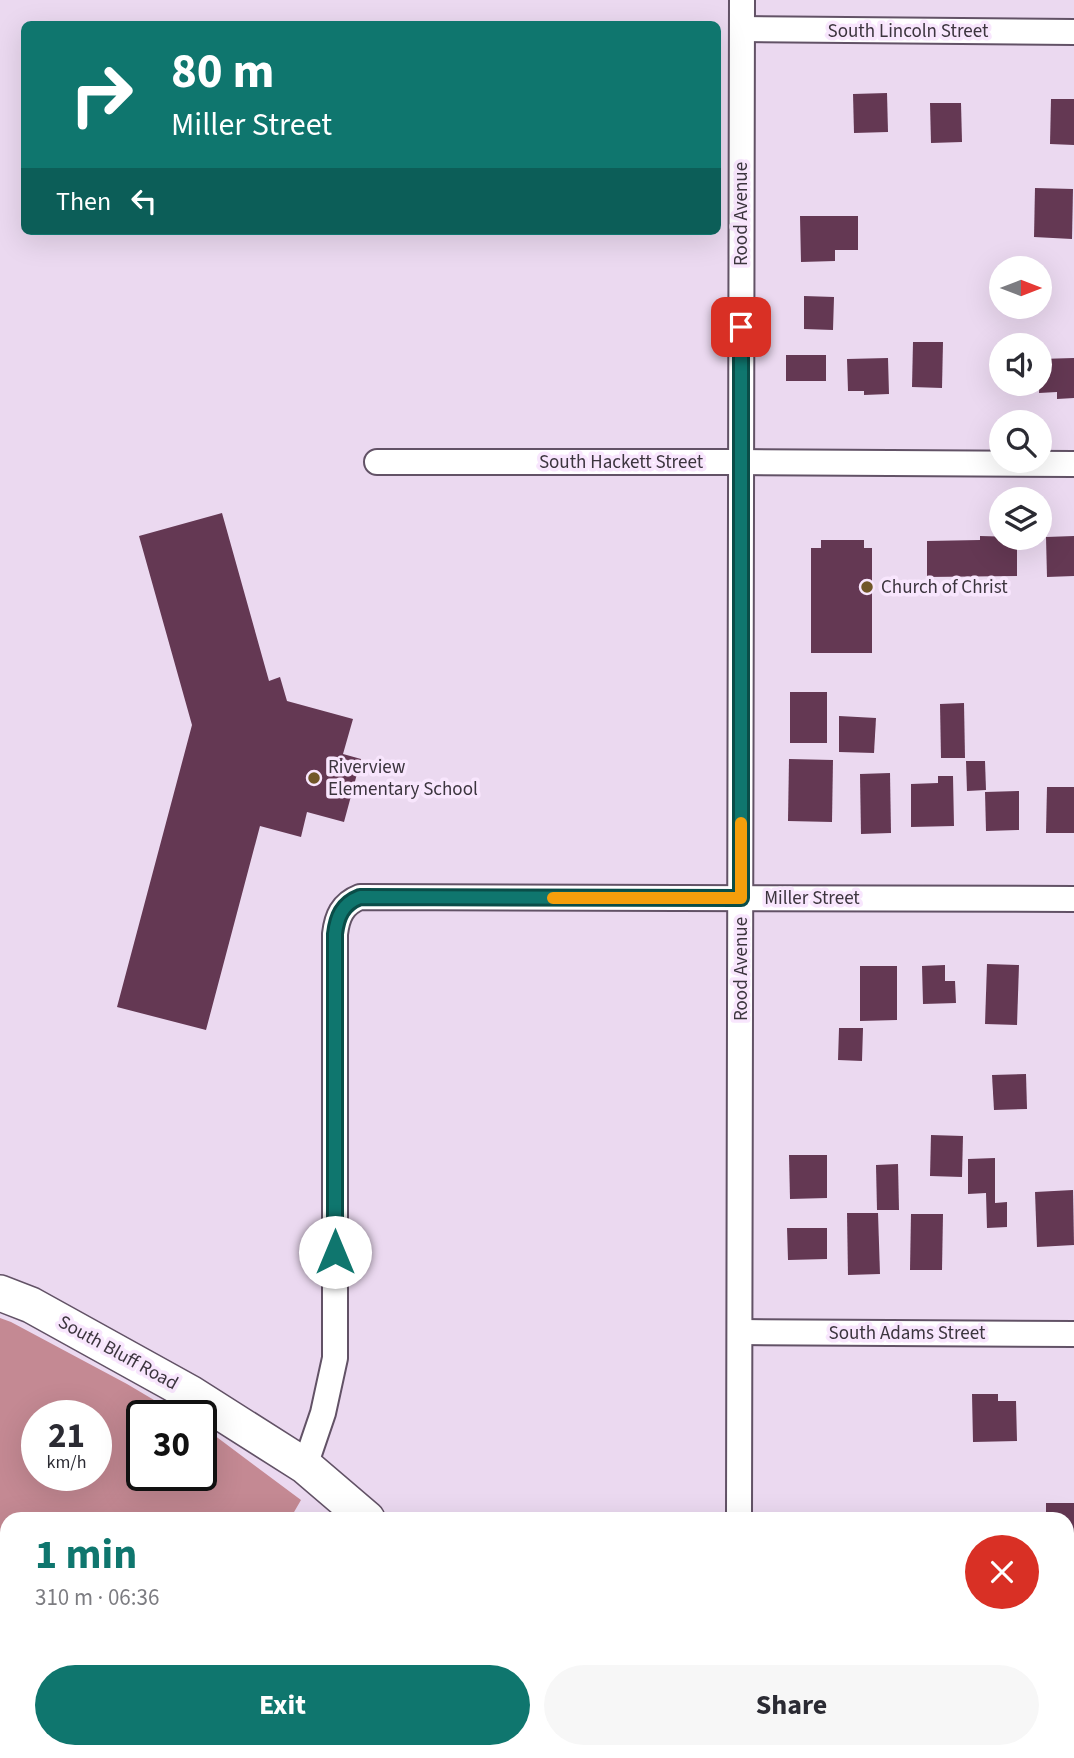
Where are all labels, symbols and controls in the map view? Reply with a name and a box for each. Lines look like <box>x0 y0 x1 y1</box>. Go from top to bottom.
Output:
street label: South Lincoln Street <box>828 18 989 45</box>
text: 80 m <box>171 37 275 107</box>
icon: right <box>56 49 147 140</box>
text: Miller Street <box>171 102 332 148</box>
street label: Rood Avenue <box>728 162 755 266</box>
icon: left <box>125 182 163 220</box>
text: Then <box>56 183 111 220</box>
north arrow <box>989 256 1052 318</box>
map controls <box>989 256 1052 550</box>
pin <box>711 297 771 357</box>
icon: arrive <box>722 308 760 346</box>
button: sound <box>989 333 1052 396</box>
button: search <box>989 410 1052 473</box>
street label: South Hackett Street <box>539 449 704 476</box>
button: layers <box>989 487 1052 550</box>
place label: Church of Christ <box>881 574 1008 601</box>
marker: Church of Christ <box>859 579 875 595</box>
place label: Riverview Elementary School <box>328 754 478 803</box>
marker: Riverview Elementary School <box>306 770 322 786</box>
street label: Miller Street <box>764 885 860 912</box>
street label: Rood Avenue <box>728 917 755 1021</box>
position arrow <box>298 1215 372 1289</box>
street label: South Bluff Road <box>53 1309 183 1397</box>
street label: South Adams Street <box>829 1320 986 1347</box>
speed limit sign: 30 <box>126 1400 217 1491</box>
text: 21 <box>48 1411 85 1461</box>
text: km/h <box>47 1450 86 1475</box>
text: 1 min <box>35 1525 137 1585</box>
button: close <box>965 1535 1039 1609</box>
text: 310 m · 06:36 <box>35 1581 159 1614</box>
button: Exit <box>35 1665 530 1745</box>
button: Share <box>544 1665 1039 1745</box>

